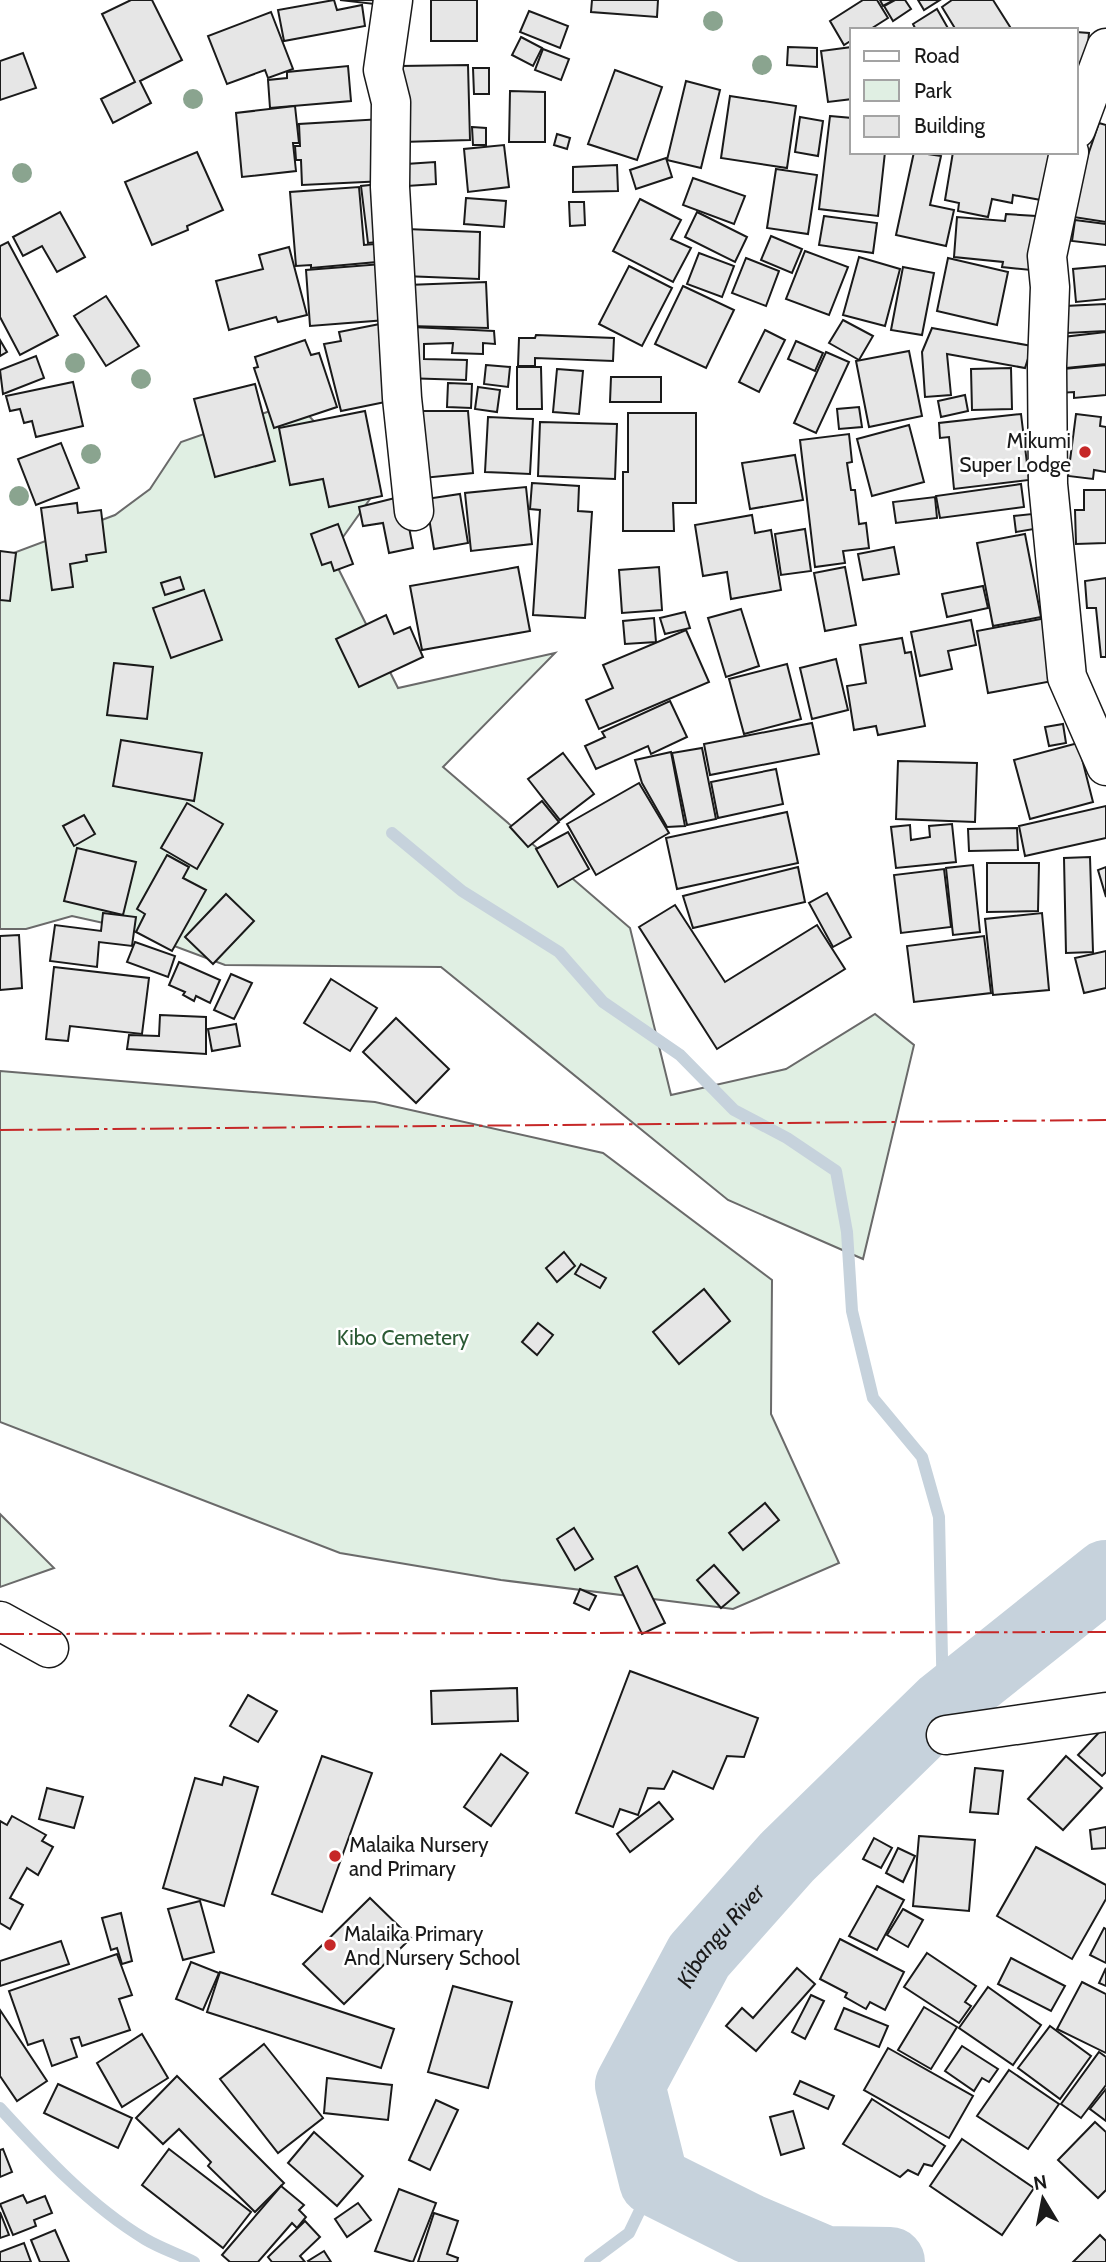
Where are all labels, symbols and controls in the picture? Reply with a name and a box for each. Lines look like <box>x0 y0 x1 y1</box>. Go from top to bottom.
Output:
legend <box>850 28 1078 154</box>
text: Road <box>914 43 960 68</box>
text: Park <box>914 78 952 103</box>
text: Building <box>914 113 986 138</box>
place label: Mikumi Super Lodge <box>959 428 1071 477</box>
marker: Mikumi Super Lodge <box>1077 444 1093 460</box>
park label: Kibo Cemetery <box>337 1325 470 1350</box>
place label: Malaika Nursery and Primary <box>349 1832 489 1881</box>
marker: Malaika Nursery and Primary <box>327 1848 343 1864</box>
water label: Kibangu River <box>671 1877 771 1993</box>
place label: Malaika Primary And Nursery School <box>344 1921 520 1970</box>
marker: Malaika Primary And Nursery School <box>322 1937 338 1953</box>
north arrow <box>1008 2164 1078 2234</box>
text: N <box>1032 2170 1049 2195</box>

